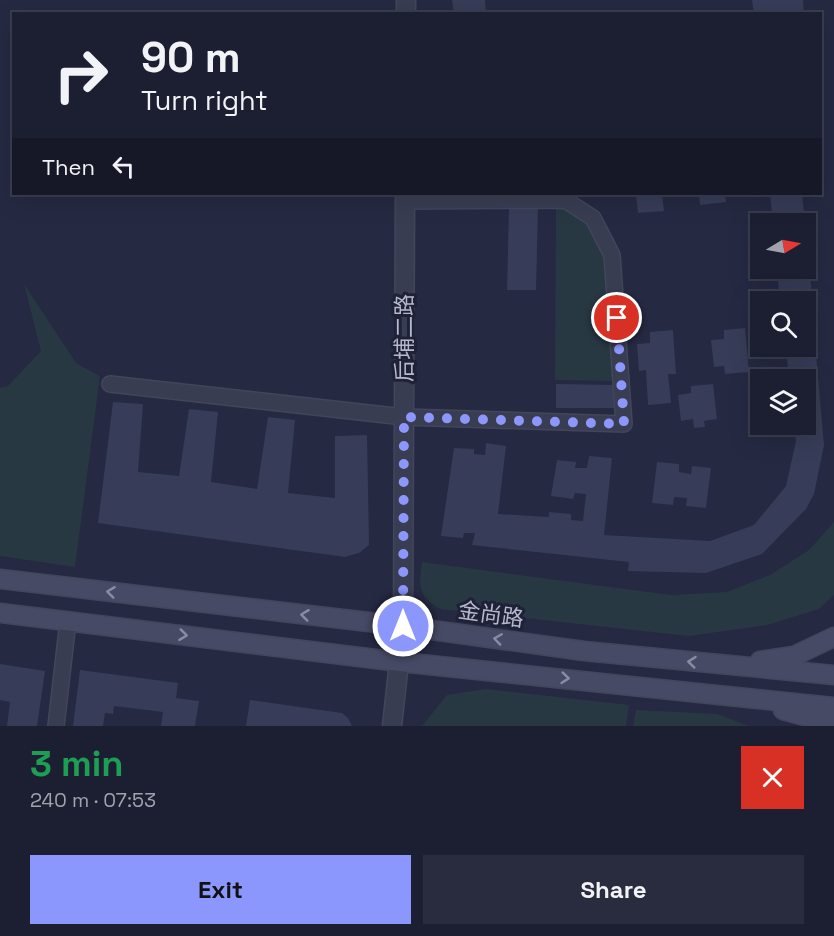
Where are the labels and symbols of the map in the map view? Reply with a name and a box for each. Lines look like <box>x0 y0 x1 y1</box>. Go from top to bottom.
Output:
north arrow <box>750 213 816 279</box>
pin <box>591 292 642 343</box>
street label: 后埔二路 <box>390 294 418 382</box>
one-way arrow <box>107 586 116 599</box>
position arrow <box>371 594 435 658</box>
street label: 金尚路 <box>456 596 526 632</box>
one-way arrow <box>300 609 310 622</box>
one-way arrow <box>179 629 188 641</box>
one-way arrow <box>494 634 503 646</box>
one-way arrow <box>688 657 697 669</box>
one-way arrow <box>560 671 569 684</box>

